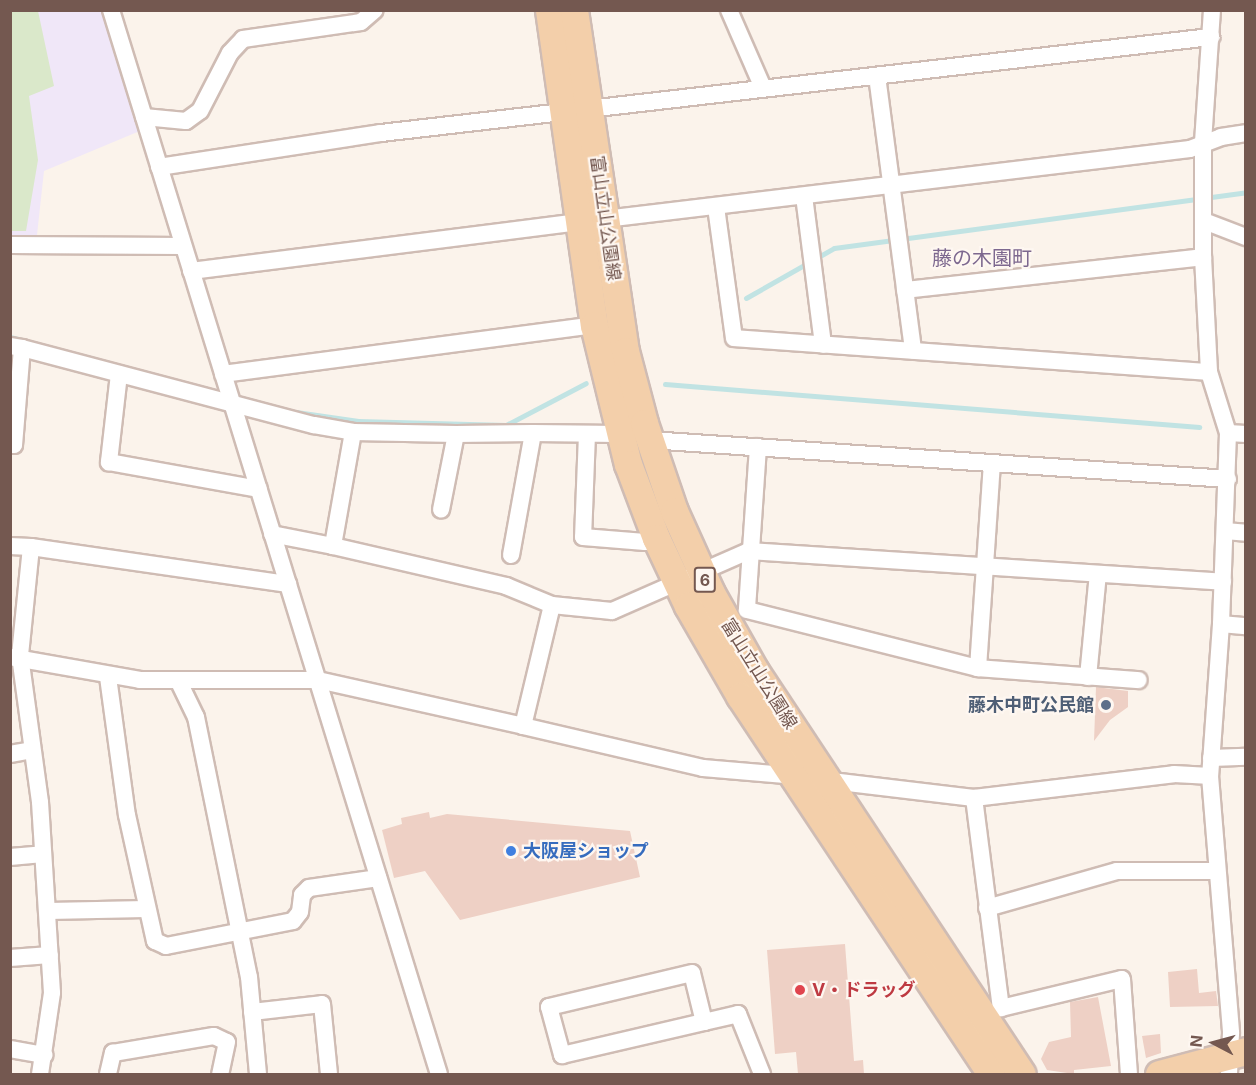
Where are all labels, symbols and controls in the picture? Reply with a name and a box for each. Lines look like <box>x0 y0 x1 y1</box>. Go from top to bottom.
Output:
street label: 富山立山公園線 <box>586 154 624 282</box>
district label: 藤の木園町 <box>932 246 1032 270</box>
road number: 6 <box>693 567 717 593</box>
street label: 富山立山公園線 <box>716 615 802 733</box>
place label: 藤木中町公民館 <box>968 694 1094 716</box>
marker: 藤木中町公民館 <box>1099 698 1113 712</box>
place label: 大阪屋ショップ <box>523 840 649 862</box>
marker: 大阪屋ショップ <box>504 844 518 858</box>
place label: V・ドラッグ <box>812 979 915 1001</box>
marker: V・ドラッグ <box>793 983 807 997</box>
north arrow <box>1184 1013 1244 1073</box>
text: N <box>1186 1034 1207 1048</box>

